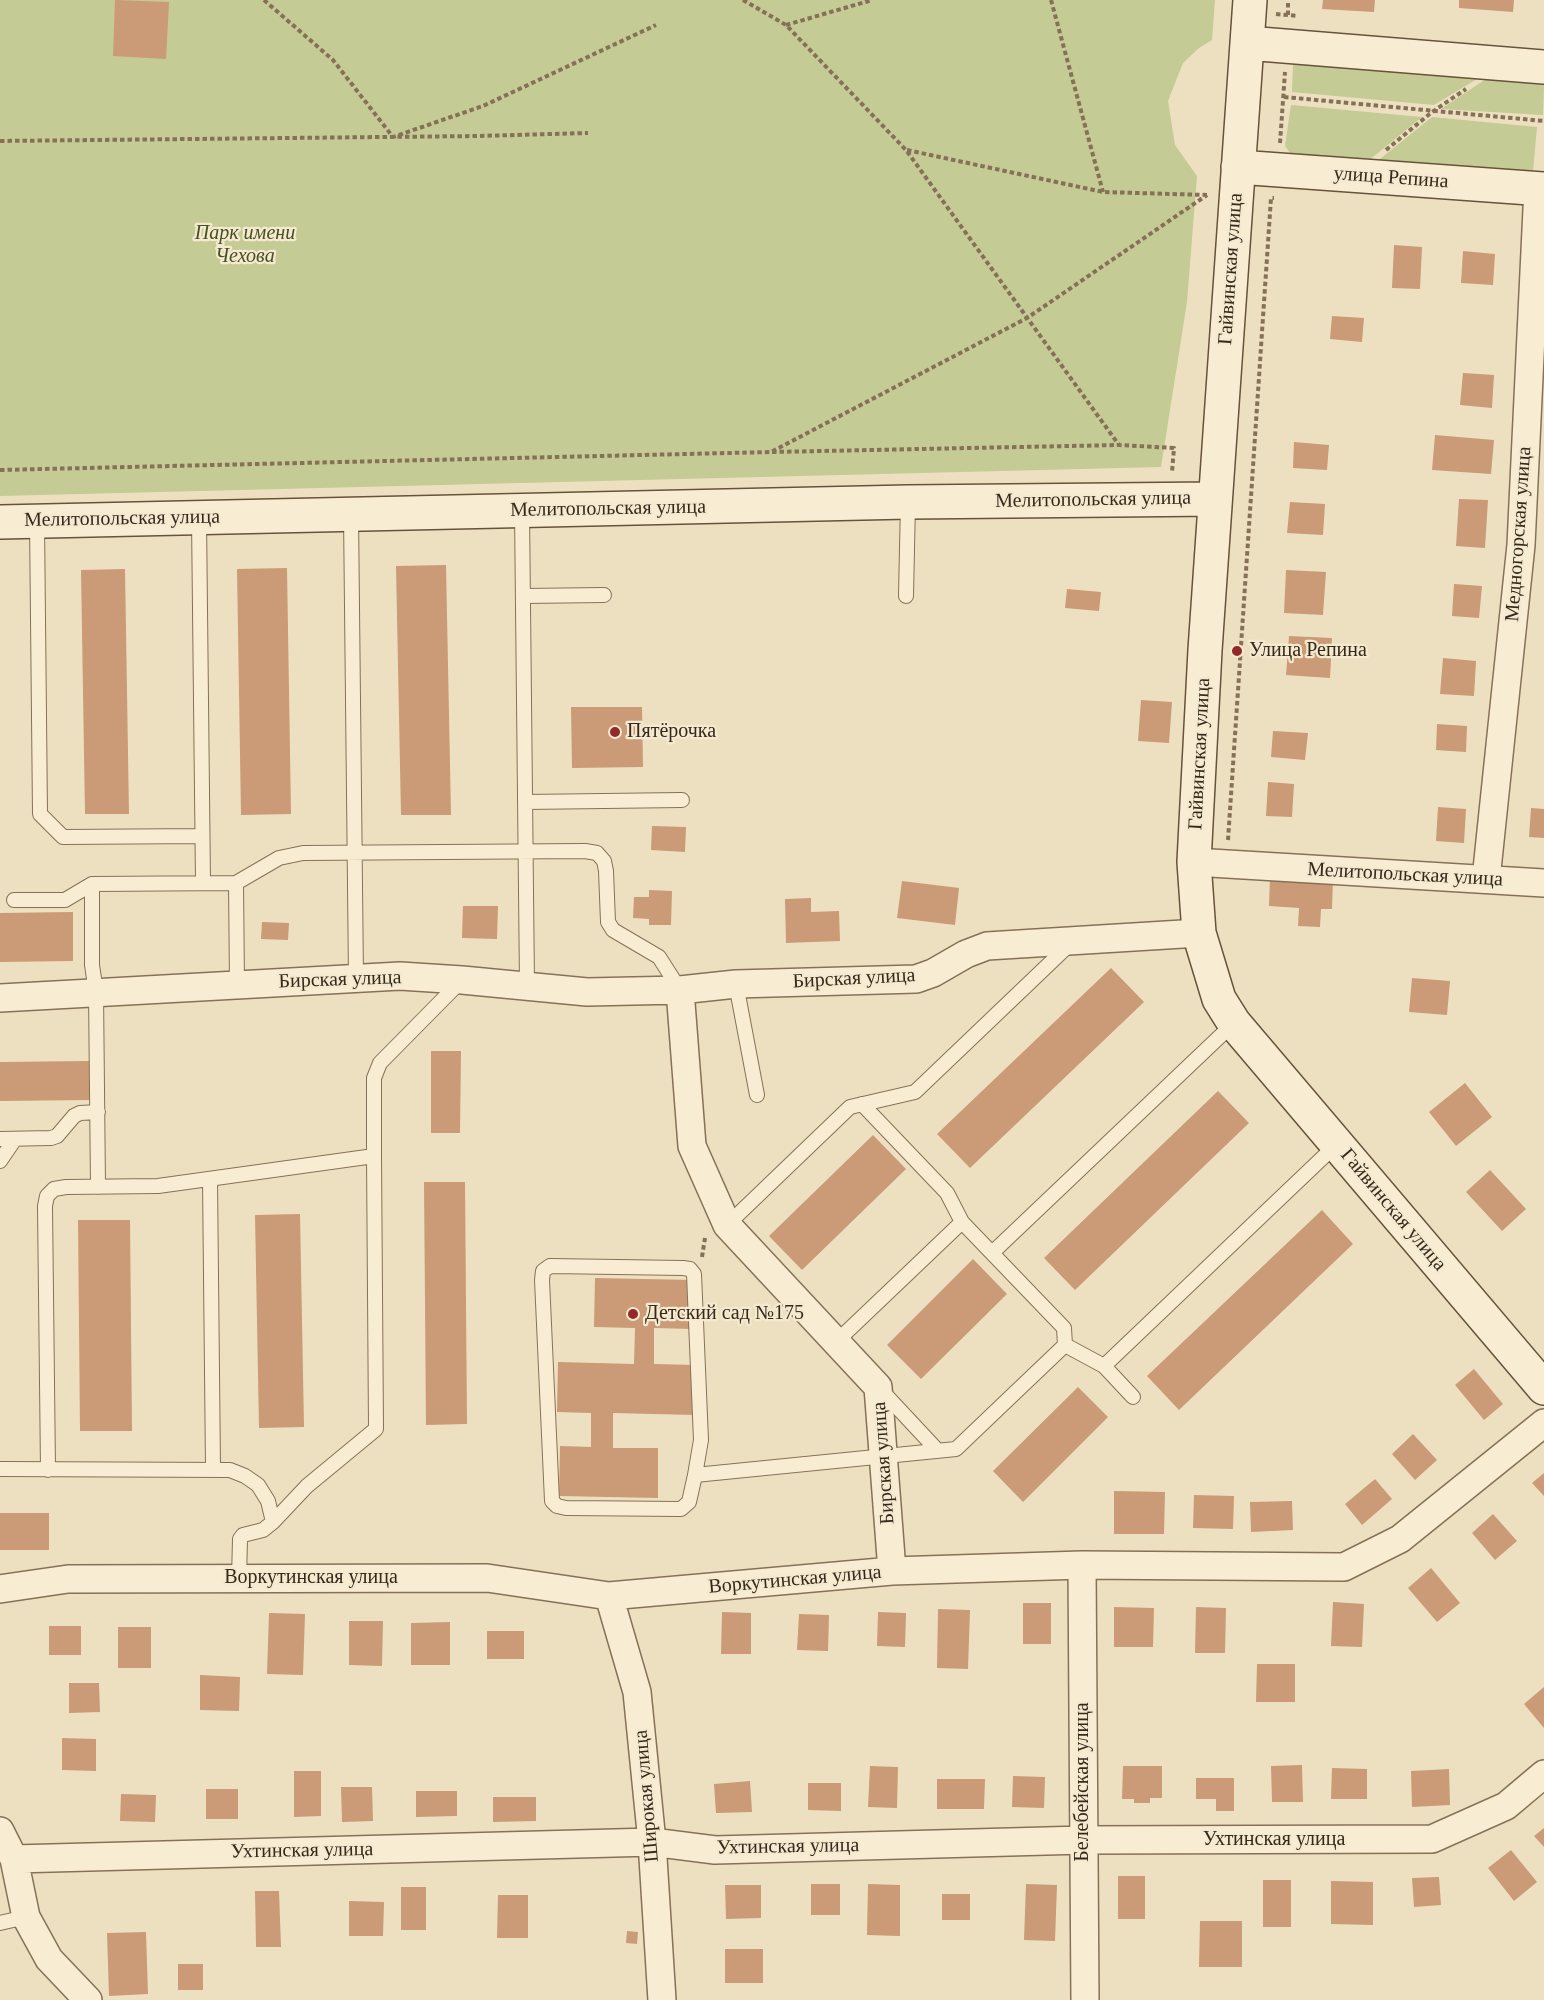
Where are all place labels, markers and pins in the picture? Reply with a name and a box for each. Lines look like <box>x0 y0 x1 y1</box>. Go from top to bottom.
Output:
place label: Улица Репина <box>1249 639 1367 663</box>
marker: Улица Репина <box>1230 644 1244 658</box>
place label: Пятёрочка <box>627 720 716 744</box>
marker: Пятёрочка <box>608 725 622 739</box>
place label: Детский сад №175 <box>645 1302 804 1326</box>
marker: Детский сад №175 <box>626 1307 640 1321</box>

